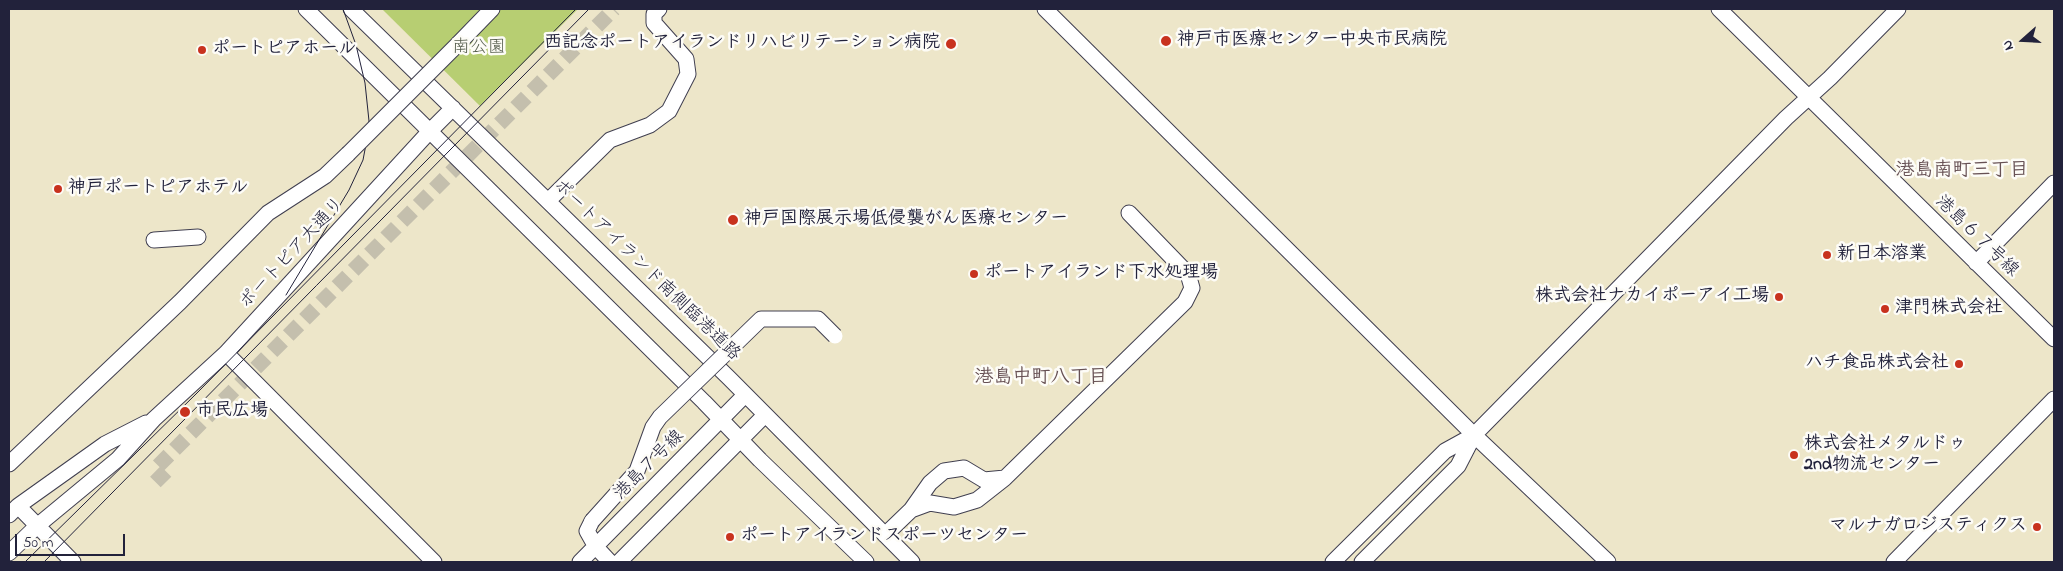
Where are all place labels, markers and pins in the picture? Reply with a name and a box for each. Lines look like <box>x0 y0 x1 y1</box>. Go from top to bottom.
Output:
place label: 神戸市医療センター中央市民病院 <box>1177 30 1447 52</box>
place label: 西記念ポートアイランドリハビリテーション病院 <box>544 33 940 55</box>
marker: 神戸市医療センター中央市民病院 <box>1159 34 1173 48</box>
marker: 西記念ポートアイランドリハビリテーション病院 <box>944 37 958 51</box>
place label: ポートピアホール <box>212 39 356 61</box>
marker: ポートピアホール <box>196 44 208 56</box>
place label: 神戸ポートピアホテル <box>68 178 248 200</box>
marker: 神戸ポートピアホテル <box>52 183 64 195</box>
place label: 神戸国際展示場低侵襲がん医療センター <box>744 209 1068 231</box>
marker: 神戸国際展示場低侵襲がん医療センター <box>726 213 740 227</box>
place label: 新日本溶業 <box>1837 244 1927 266</box>
marker: 新日本溶業 <box>1821 249 1833 261</box>
place label: ポートアイランド下水処理場 <box>984 263 1218 285</box>
marker: ポートアイランド下水処理場 <box>968 268 980 280</box>
place label: 株式会社ナカイポーアイ工場 <box>1535 286 1769 308</box>
marker: 株式会社ナカイポーアイ工場 <box>1773 291 1785 303</box>
place label: 津門株式会社 <box>1895 298 2003 320</box>
marker: 津門株式会社 <box>1879 303 1891 315</box>
place label: ハチ食品株式会社 <box>1805 353 1949 375</box>
marker: ハチ食品株式会社 <box>1953 358 1965 370</box>
place label: 市民広場 <box>196 401 268 423</box>
marker: 市民広場 <box>178 405 192 419</box>
place label: 株式会社メタルドゥ 2nd物流センター <box>1804 434 1966 476</box>
marker: 株式会社メタルドゥ 2nd物流センター <box>1788 449 1800 461</box>
place label: マルナガロジスティクス <box>1829 516 2027 538</box>
marker: マルナガロジスティクス <box>2031 521 2043 533</box>
place label: ポートアイランドスポーツセンター <box>740 526 1028 548</box>
marker: ポートアイランドスポーツセンター <box>724 531 736 543</box>

